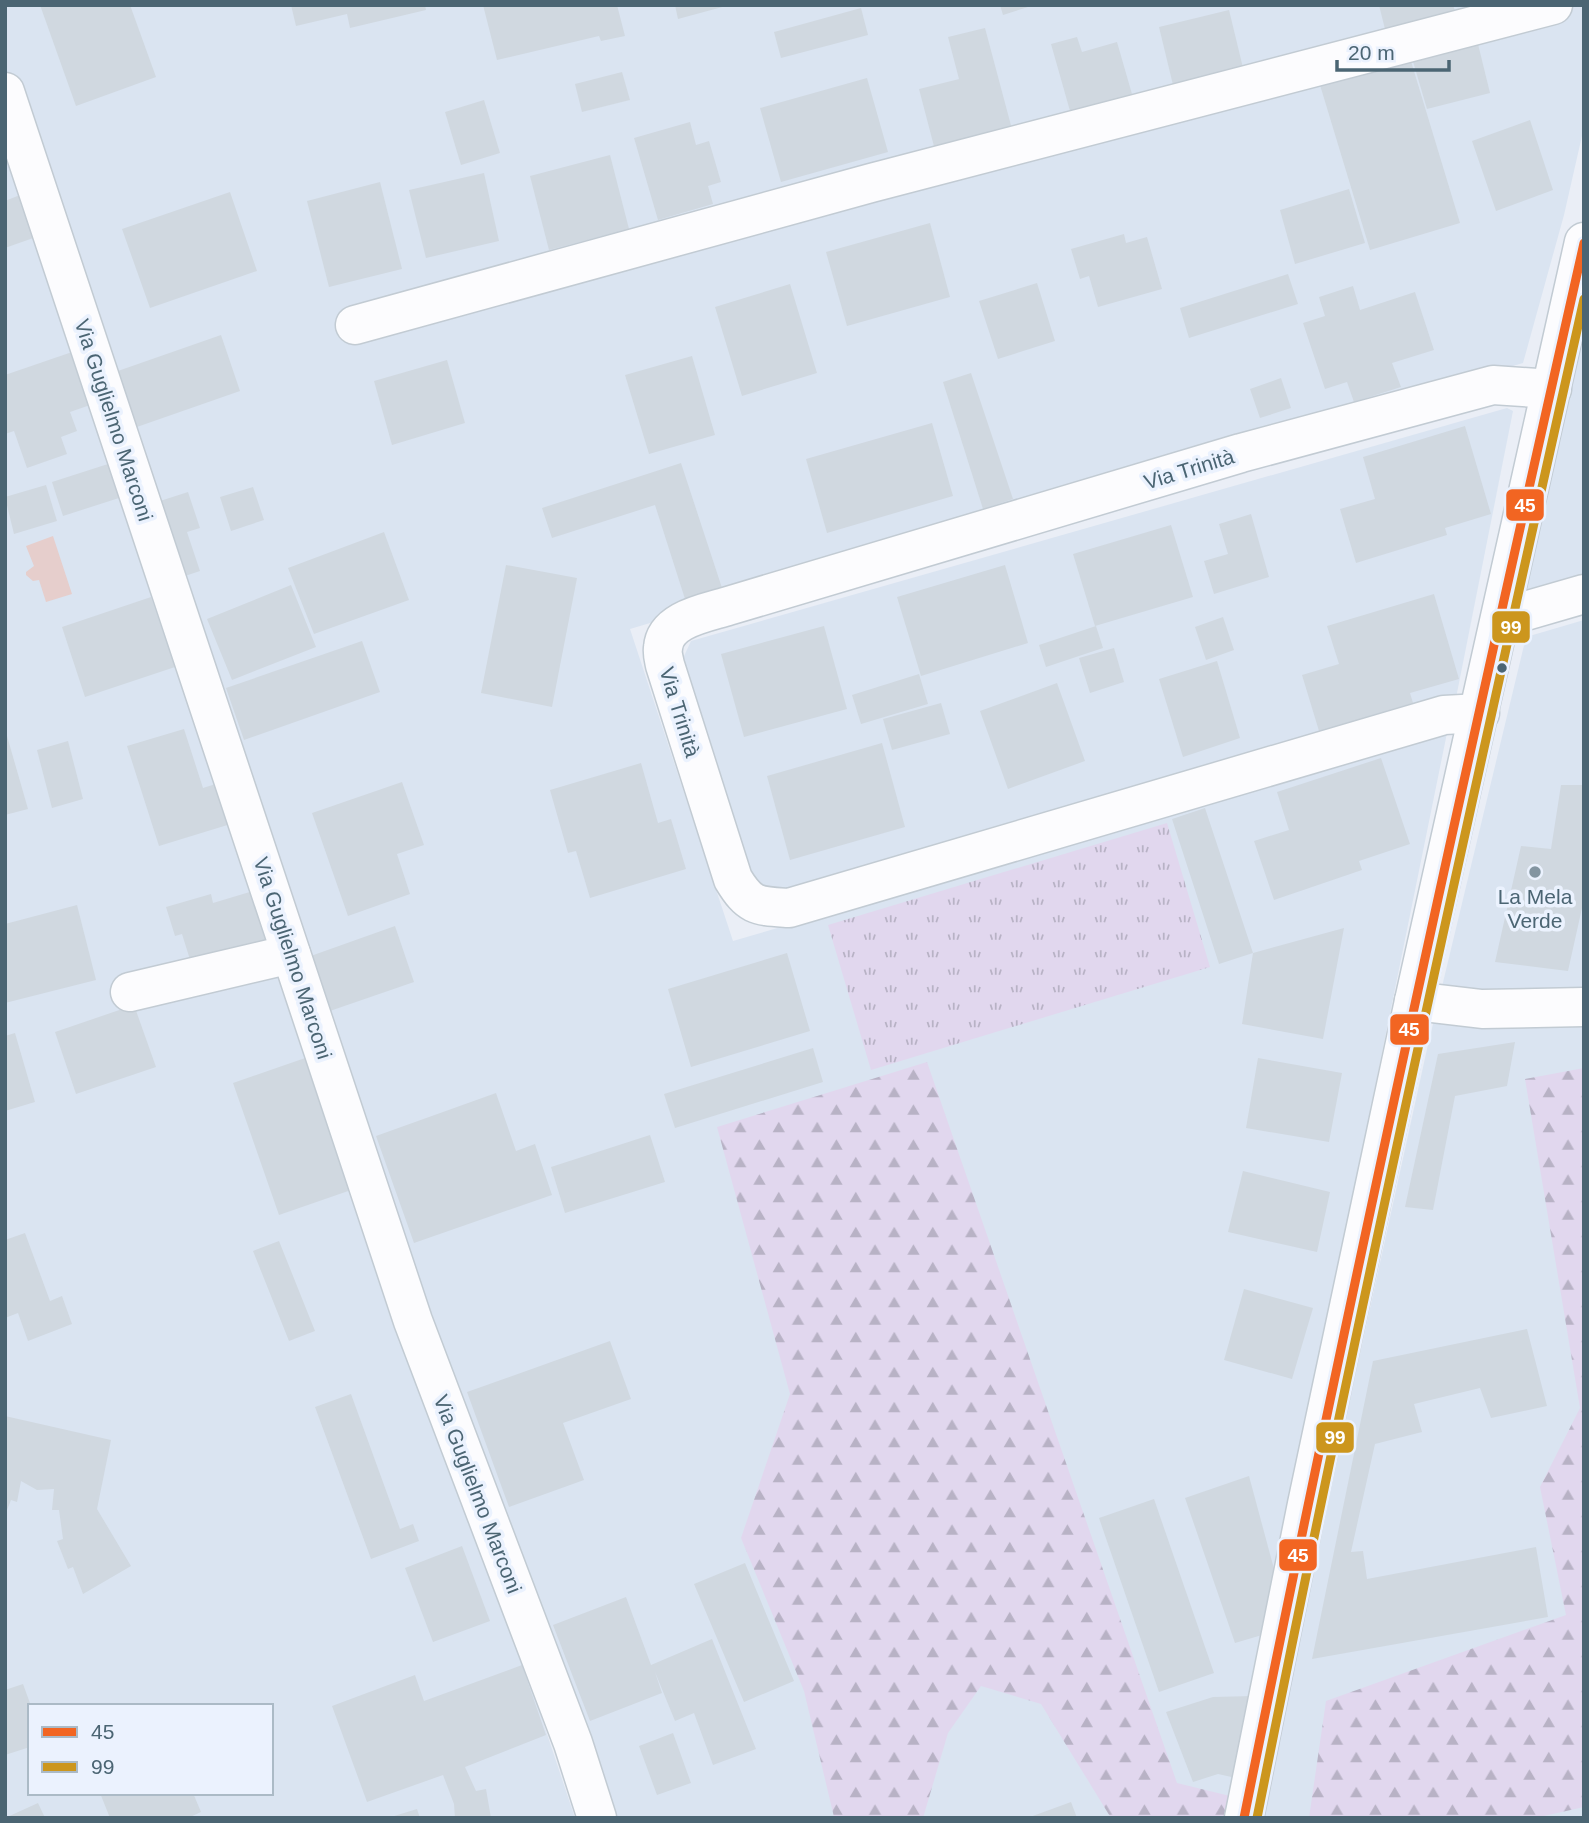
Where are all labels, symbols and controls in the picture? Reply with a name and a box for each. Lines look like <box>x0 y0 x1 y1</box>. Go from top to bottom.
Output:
scale bar <box>1337 28 1449 72</box>
text: 20 m <box>1348 41 1395 64</box>
street label: Via Guglielmo Marconi <box>70 316 158 524</box>
street label: Via Trinità <box>1141 444 1237 494</box>
line badge: 45 <box>1505 488 1545 522</box>
text: 45 <box>1514 495 1536 516</box>
line badge: 99 <box>1491 610 1531 644</box>
text: 99 <box>1500 617 1522 638</box>
unlabelled marker <box>1495 661 1509 675</box>
street label: Via Trinità <box>655 664 705 760</box>
street label: Via Guglielmo Marconi <box>249 854 337 1062</box>
marker: La Mela Verde <box>1527 864 1543 880</box>
place label: La Mela Verde <box>1498 885 1573 932</box>
line badge: 45 <box>1389 1013 1430 1046</box>
text: 45 <box>1398 1019 1420 1040</box>
street label: Via Guglielmo Marconi <box>429 1391 527 1597</box>
line badge: 99 <box>1315 1421 1355 1454</box>
text: 99 <box>1324 1427 1346 1448</box>
line badge: 45 <box>1278 1538 1318 1572</box>
text: 45 <box>1287 1545 1309 1566</box>
legend <box>28 1704 273 1795</box>
text: 45 <box>91 1720 114 1743</box>
text: 99 <box>91 1755 114 1778</box>

